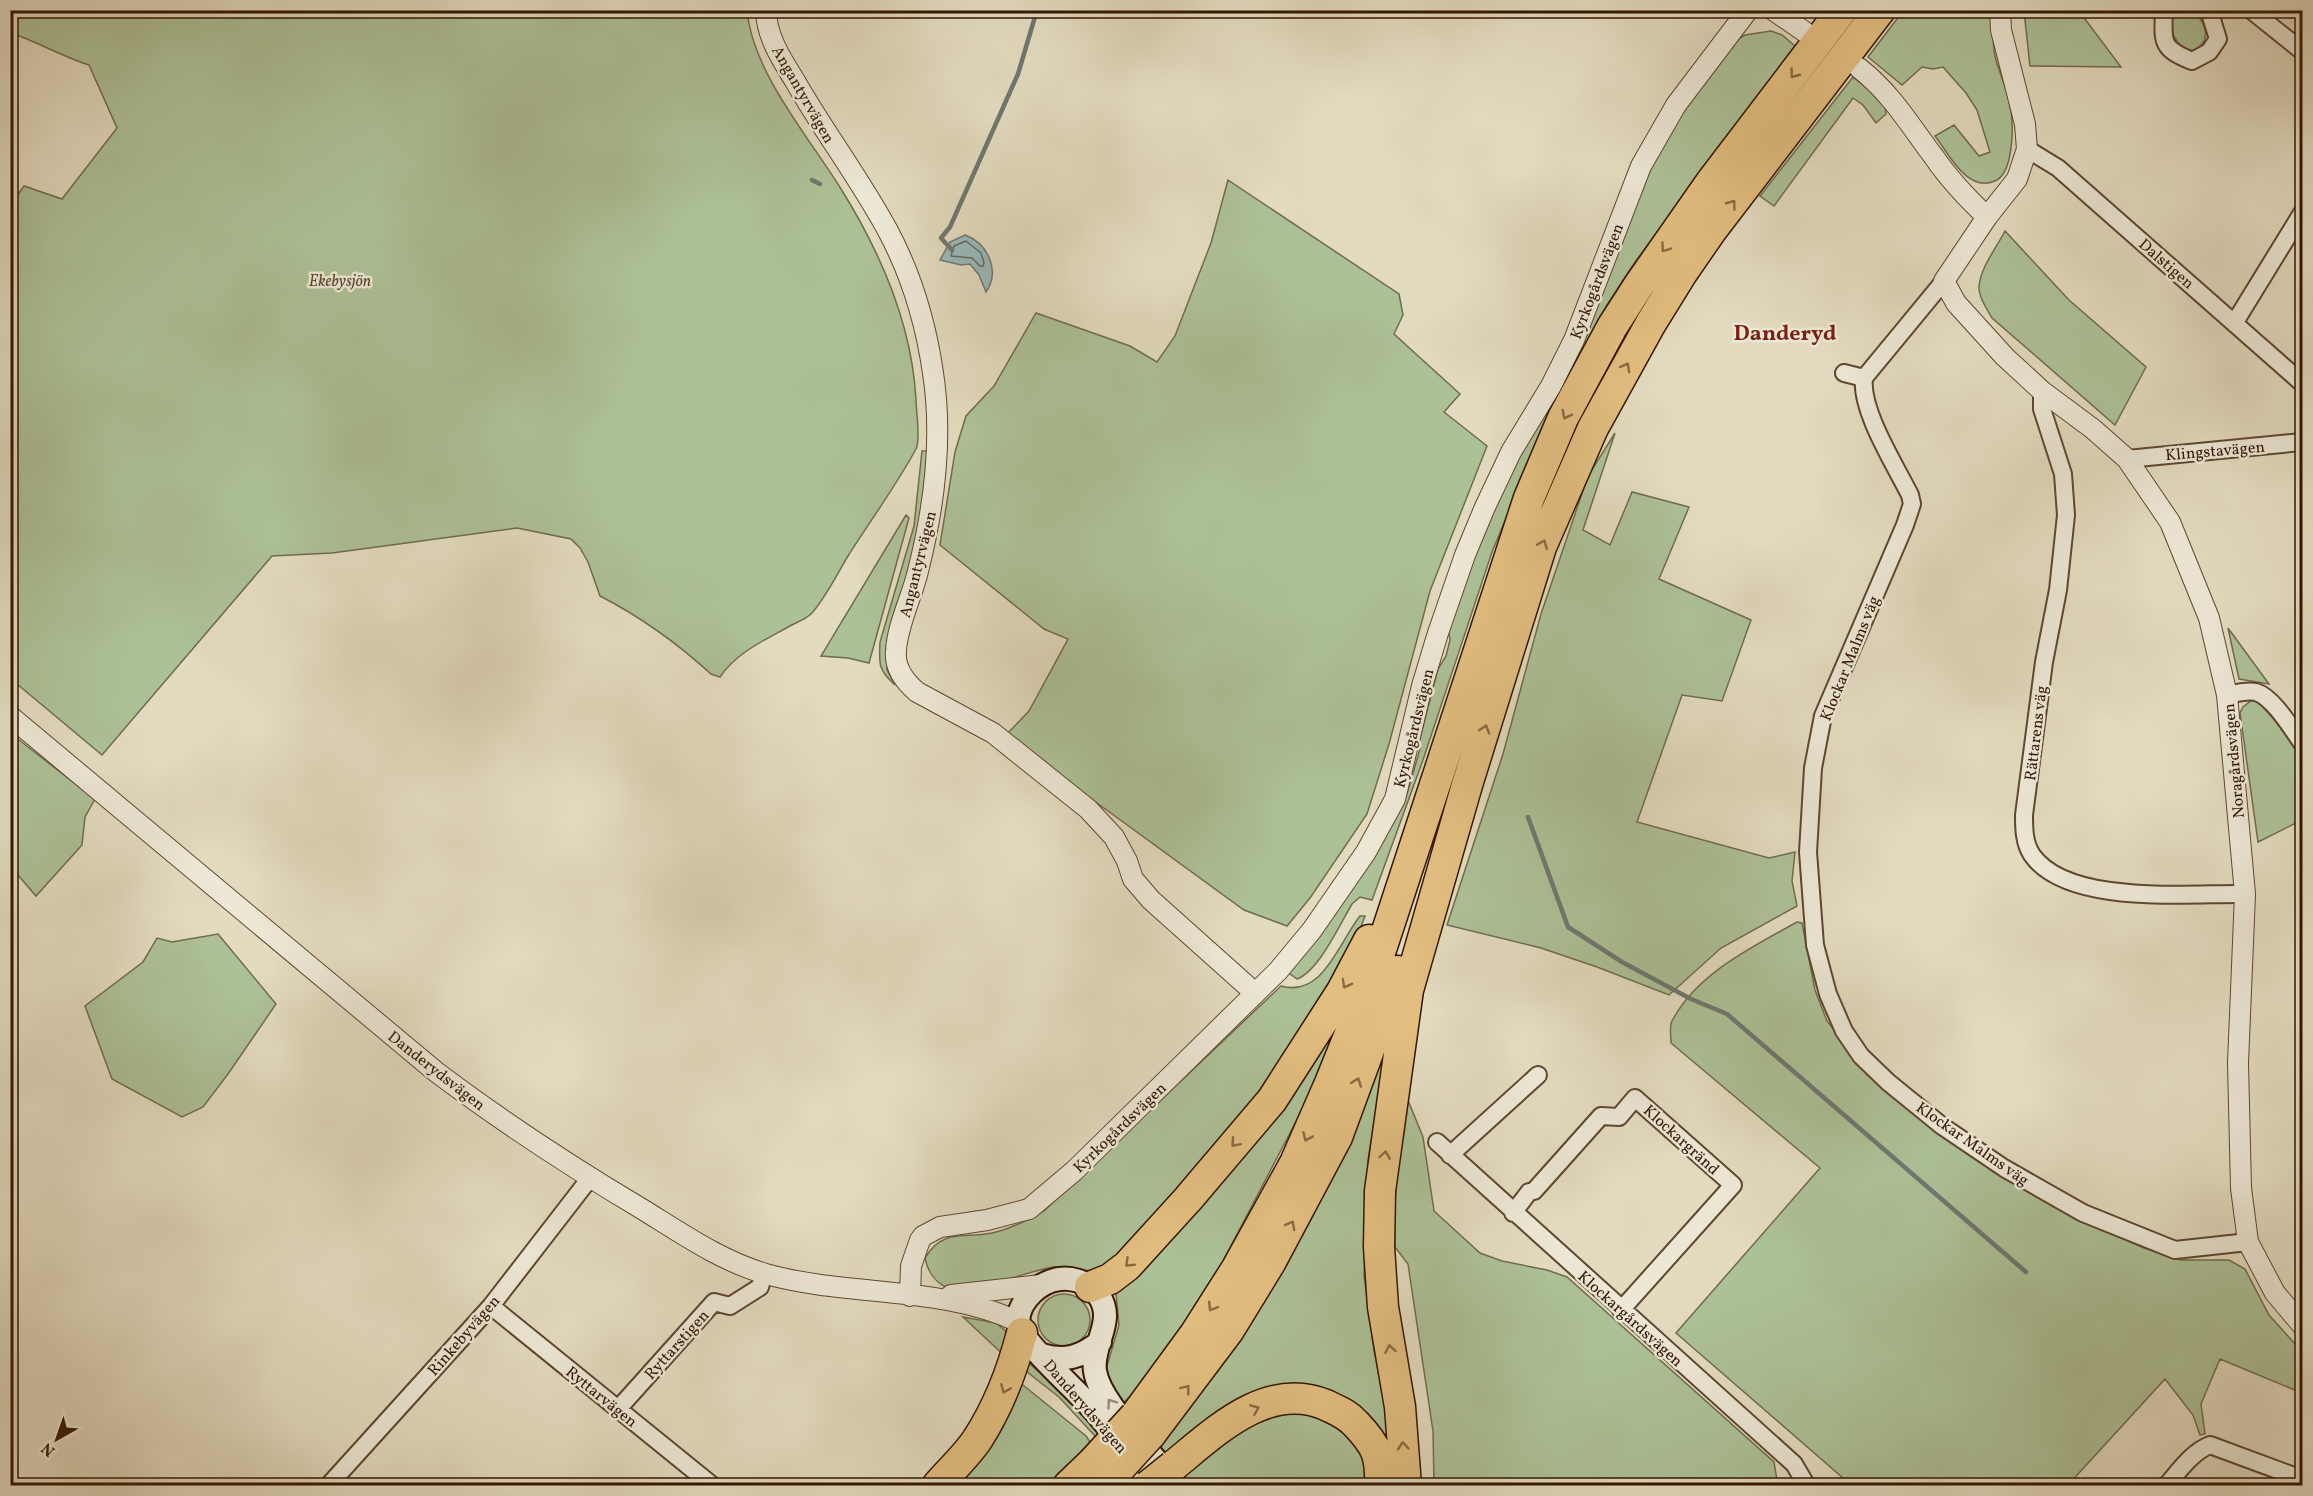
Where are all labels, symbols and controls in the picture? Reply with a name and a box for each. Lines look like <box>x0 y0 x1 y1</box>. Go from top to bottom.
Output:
street label: Angantyrvägen <box>765 42 839 148</box>
one-way arrow <box>1790 67 1801 78</box>
one-way arrow <box>1724 199 1735 210</box>
street label: Kyrkogårdsvägen <box>1566 221 1630 343</box>
street label: Dalstigen <box>2133 234 2198 295</box>
one-way arrow <box>1661 241 1672 252</box>
park label: Ekebysjön <box>309 271 371 293</box>
district label: Danderyd <box>1734 319 1836 350</box>
one-way arrow <box>1619 363 1630 374</box>
one-way arrow <box>1561 408 1573 419</box>
street label: Klingstavägen <box>2164 437 2266 467</box>
street label: Angantyrvägen <box>895 509 943 620</box>
one-way arrow <box>1536 539 1548 550</box>
street label: Klockar Malms väg <box>1816 593 1886 725</box>
street label: Kyrkogårdsvägen <box>1389 667 1440 790</box>
street label: Rättarens väg <box>2020 684 2054 782</box>
street label: Noragårdsvägen <box>2219 702 2251 819</box>
one-way arrow <box>1477 725 1490 735</box>
one-way arrow <box>1342 977 1353 988</box>
street label: Danderydsvägen <box>382 1026 489 1117</box>
one-way arrow <box>1350 1077 1363 1088</box>
street label: Kyrkogårdsvägen <box>1069 1078 1172 1179</box>
street label: Klockar Malms väg <box>1911 1097 2033 1192</box>
street label: Klockargränd <box>1638 1100 1724 1181</box>
one-way arrow <box>1302 1131 1314 1142</box>
one-way arrow <box>1232 1136 1243 1147</box>
one-way arrow <box>1379 1150 1391 1160</box>
one-way arrow <box>1283 1220 1295 1231</box>
one-way arrow <box>1125 1256 1135 1267</box>
street label: Klockargårdsvägen <box>1572 1266 1687 1373</box>
street label: Rinkebyvägen <box>423 1291 506 1381</box>
one-way arrow <box>1209 1301 1220 1312</box>
street label: Ryttarstigen <box>640 1306 715 1385</box>
one-way arrow <box>1384 1344 1397 1354</box>
street label: Danderydsvägen <box>1037 1355 1132 1459</box>
street label: Ryttarvägen <box>560 1362 641 1433</box>
one-way arrow <box>1000 1383 1012 1394</box>
one-way arrow <box>1178 1384 1189 1395</box>
one-way arrow <box>1107 1399 1118 1410</box>
one-way arrow <box>1248 1404 1259 1416</box>
north arrow <box>27 1409 87 1469</box>
text: N <box>37 1437 60 1461</box>
one-way arrow <box>1397 1441 1410 1450</box>

